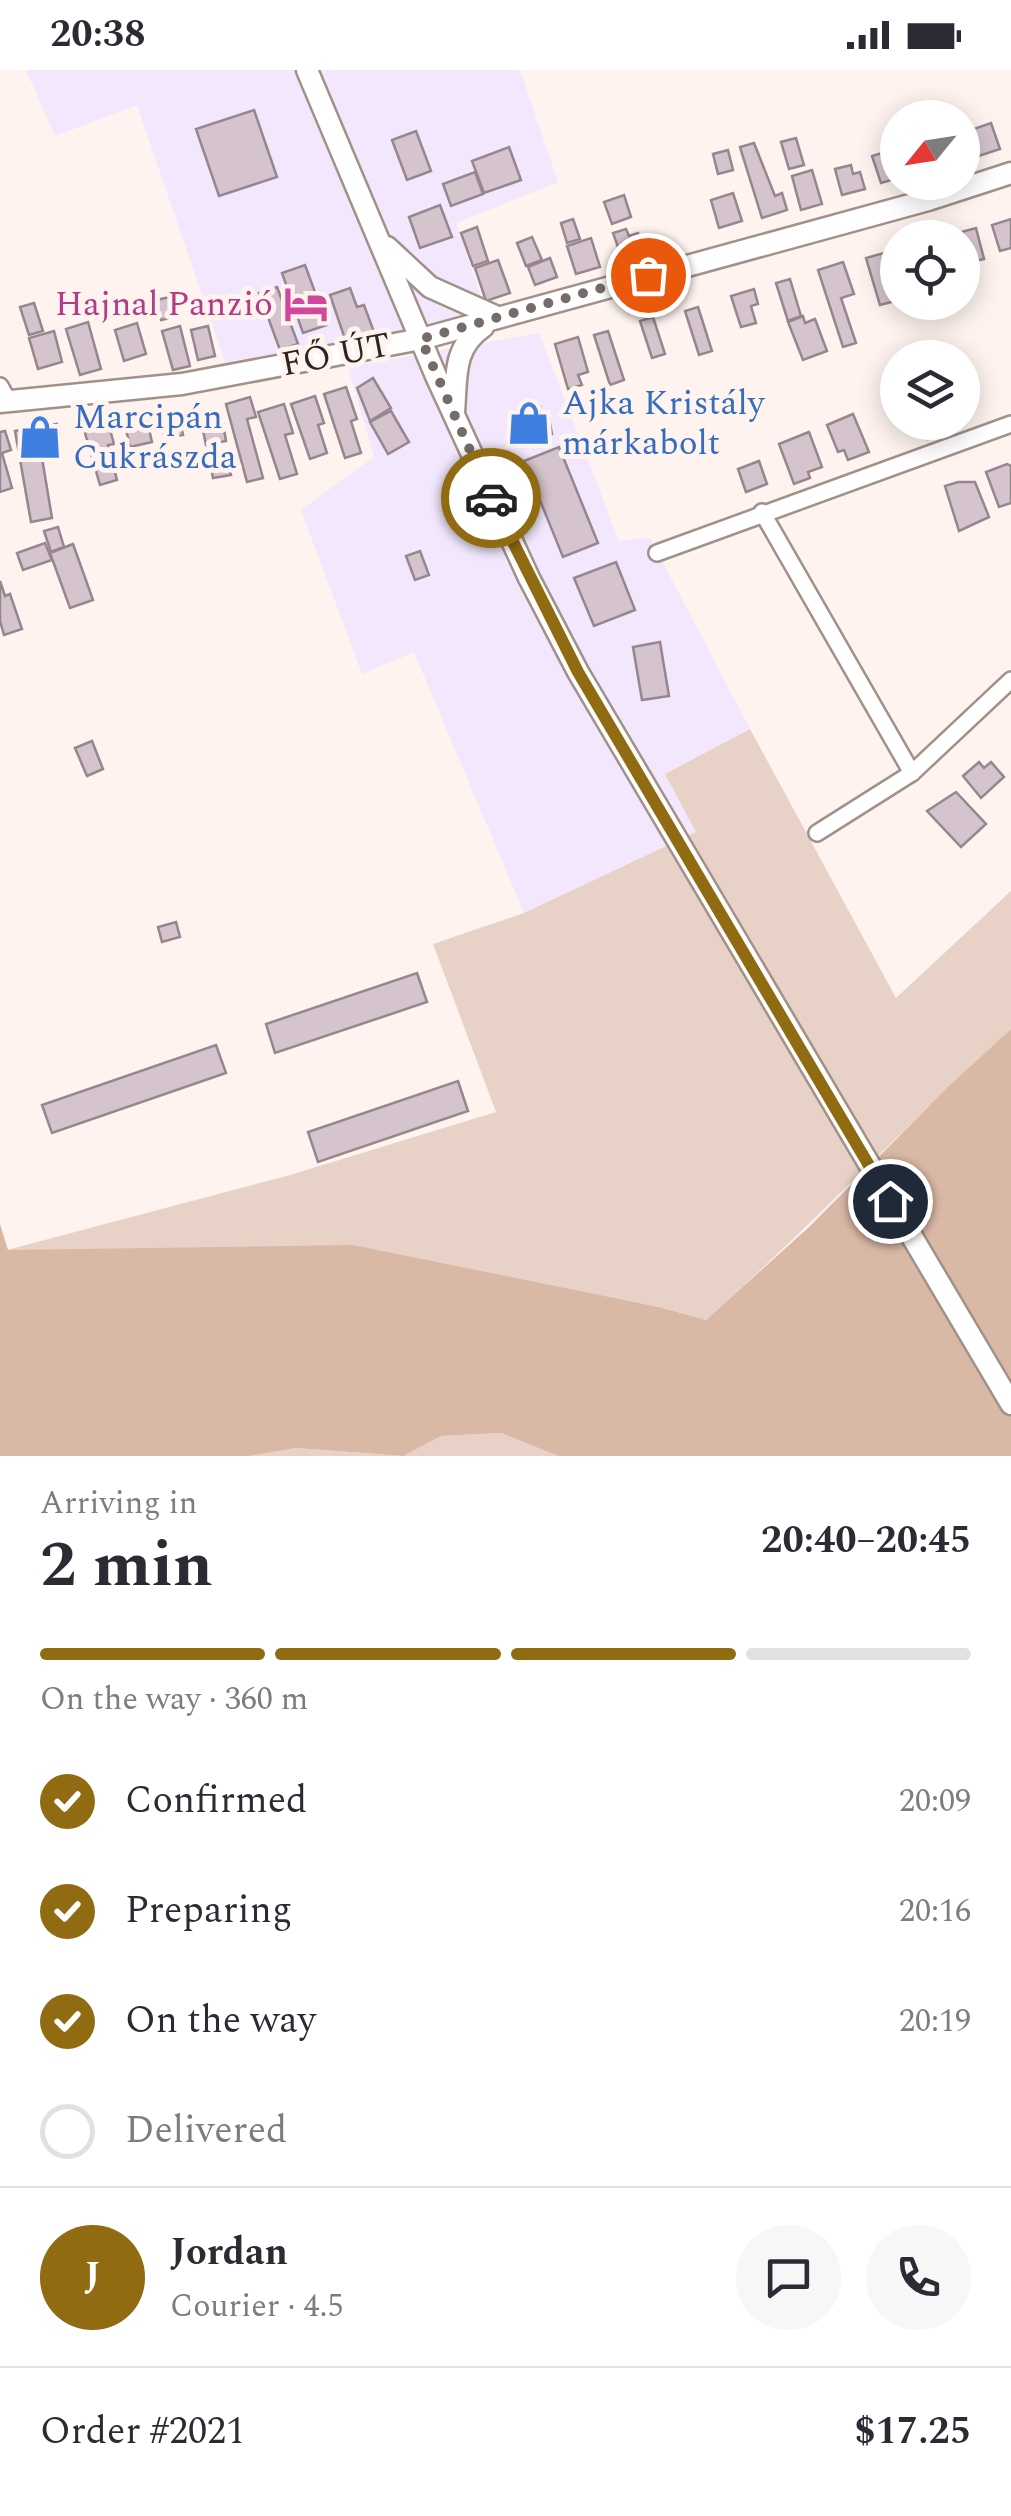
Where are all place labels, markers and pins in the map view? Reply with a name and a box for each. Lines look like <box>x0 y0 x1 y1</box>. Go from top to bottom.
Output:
pin <box>606 233 691 318</box>
place label: Hajnal Panzió <box>55 278 273 331</box>
hotel icon: Hajnal Panzió <box>282 280 330 328</box>
place label: Ajka Kristály márkabolt <box>562 377 766 470</box>
place label: Marcipán Cukrászda <box>73 391 237 484</box>
shop icon: Ajka Kristály márkabolt <box>505 399 553 447</box>
shop icon: Marcipán Cukrászda <box>16 413 64 461</box>
pin <box>848 1159 933 1244</box>

